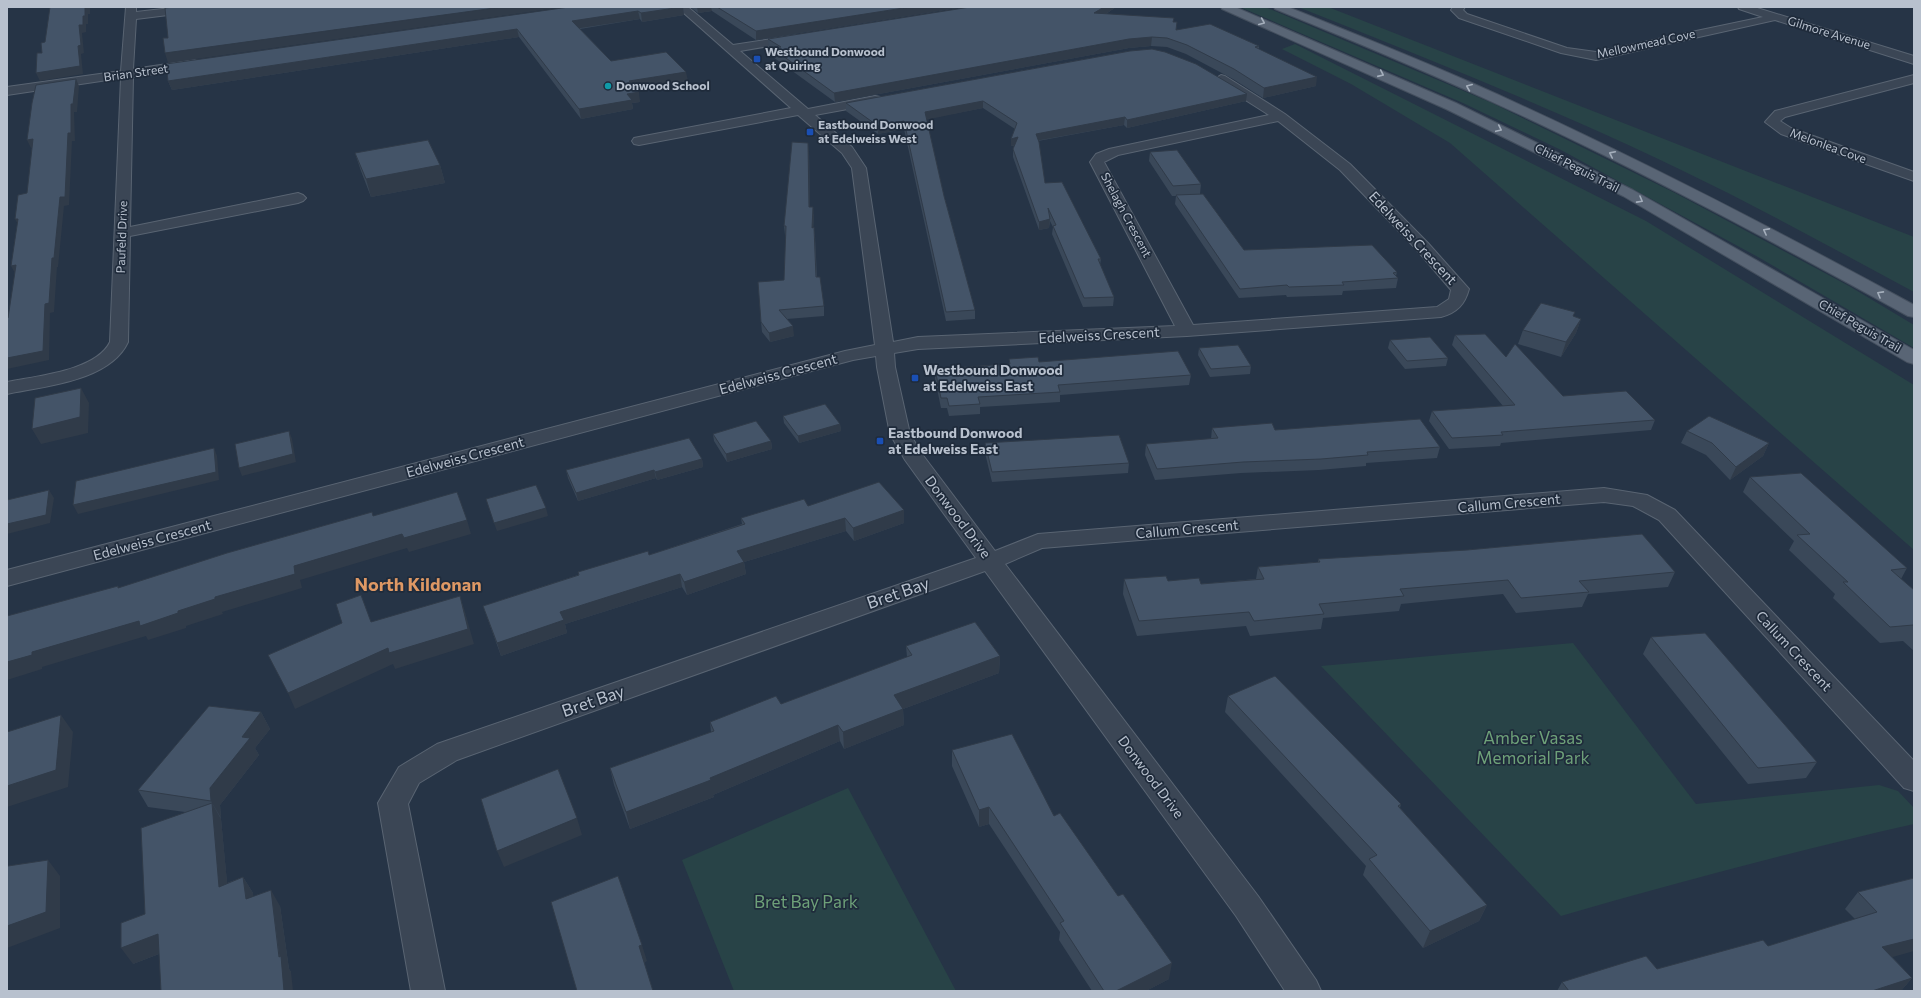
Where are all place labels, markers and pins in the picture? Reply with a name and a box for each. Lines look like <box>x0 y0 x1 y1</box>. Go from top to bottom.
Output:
place label: Westbound Donwood at Quiring <box>765 44 885 72</box>
marker: Westbound Donwood at Quiring <box>752 54 762 64</box>
place label: Donwood School <box>616 78 710 92</box>
marker: Donwood School <box>603 81 613 91</box>
place label: Eastbound Donwood at Edelweiss West <box>818 117 933 145</box>
marker: Eastbound Donwood at Edelweiss West <box>805 127 815 137</box>
place label: Westbound Donwood at Edelweiss East <box>923 361 1063 394</box>
marker: Westbound Donwood at Edelweiss East <box>910 373 920 383</box>
place label: Eastbound Donwood at Edelweiss East <box>888 424 1022 457</box>
marker: Eastbound Donwood at Edelweiss East <box>875 436 885 446</box>

